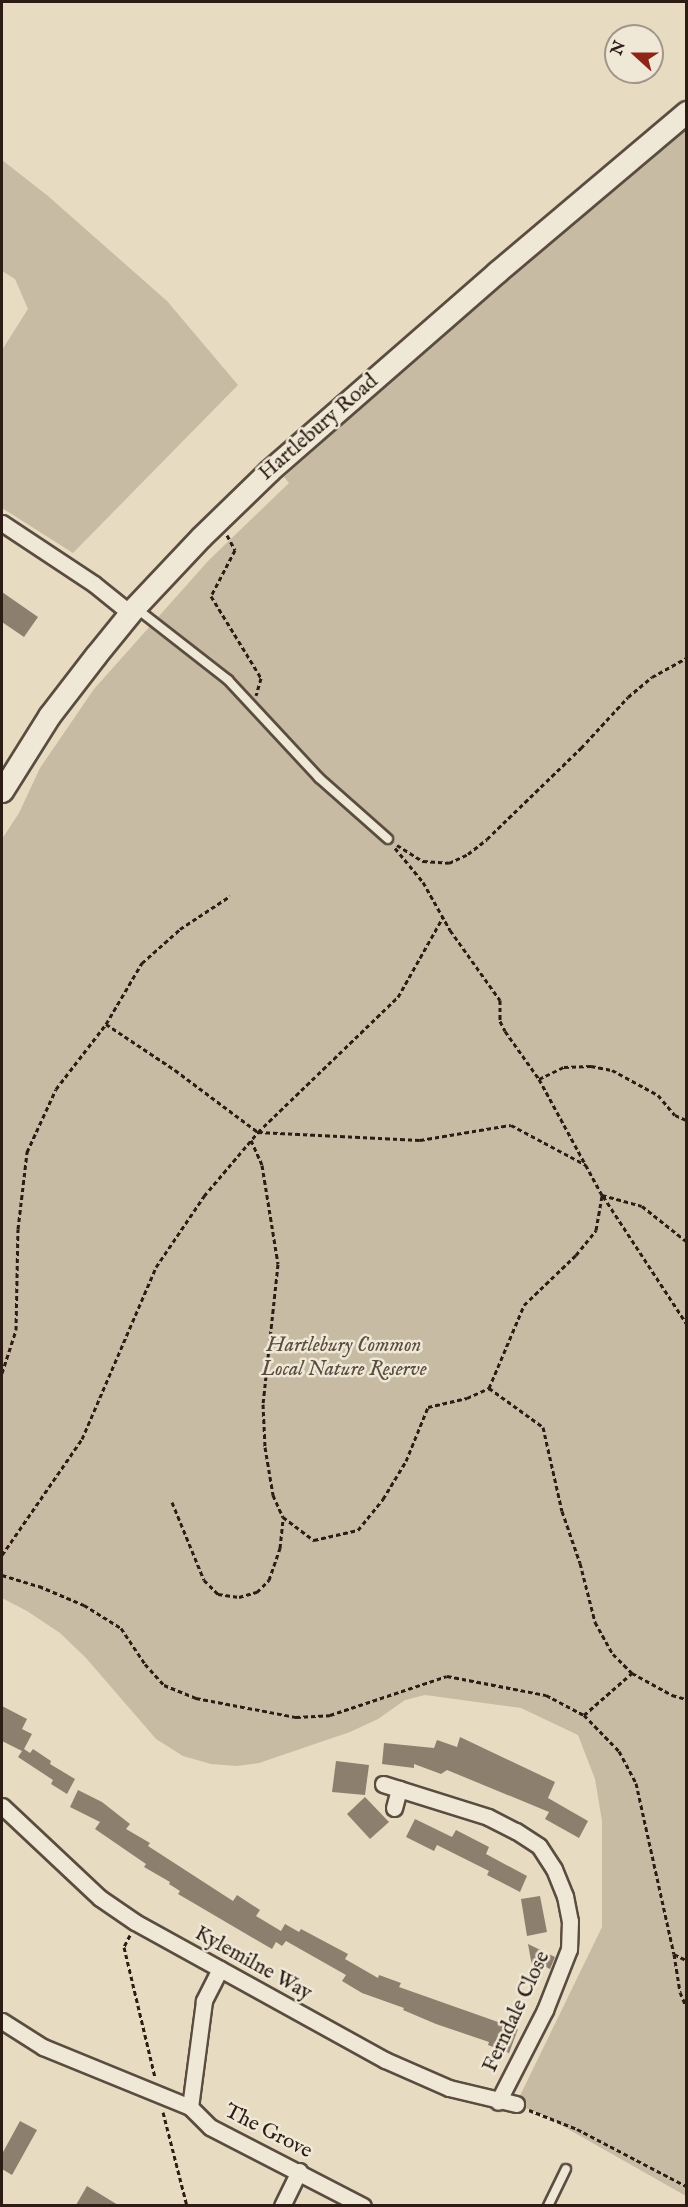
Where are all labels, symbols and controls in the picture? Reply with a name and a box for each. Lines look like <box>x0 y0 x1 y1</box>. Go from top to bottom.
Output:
north arrow <box>604 24 664 84</box>
text: N <box>607 38 631 58</box>
street label: Hartlebury Road <box>254 369 384 487</box>
park label: Hartlebury Common Local Nature Reserve <box>261 1333 427 1383</box>
street label: Kylemilne Way <box>190 1921 316 2007</box>
street label: Ferndale Close <box>478 1947 556 2077</box>
street label: The Grove <box>220 2099 316 2165</box>

